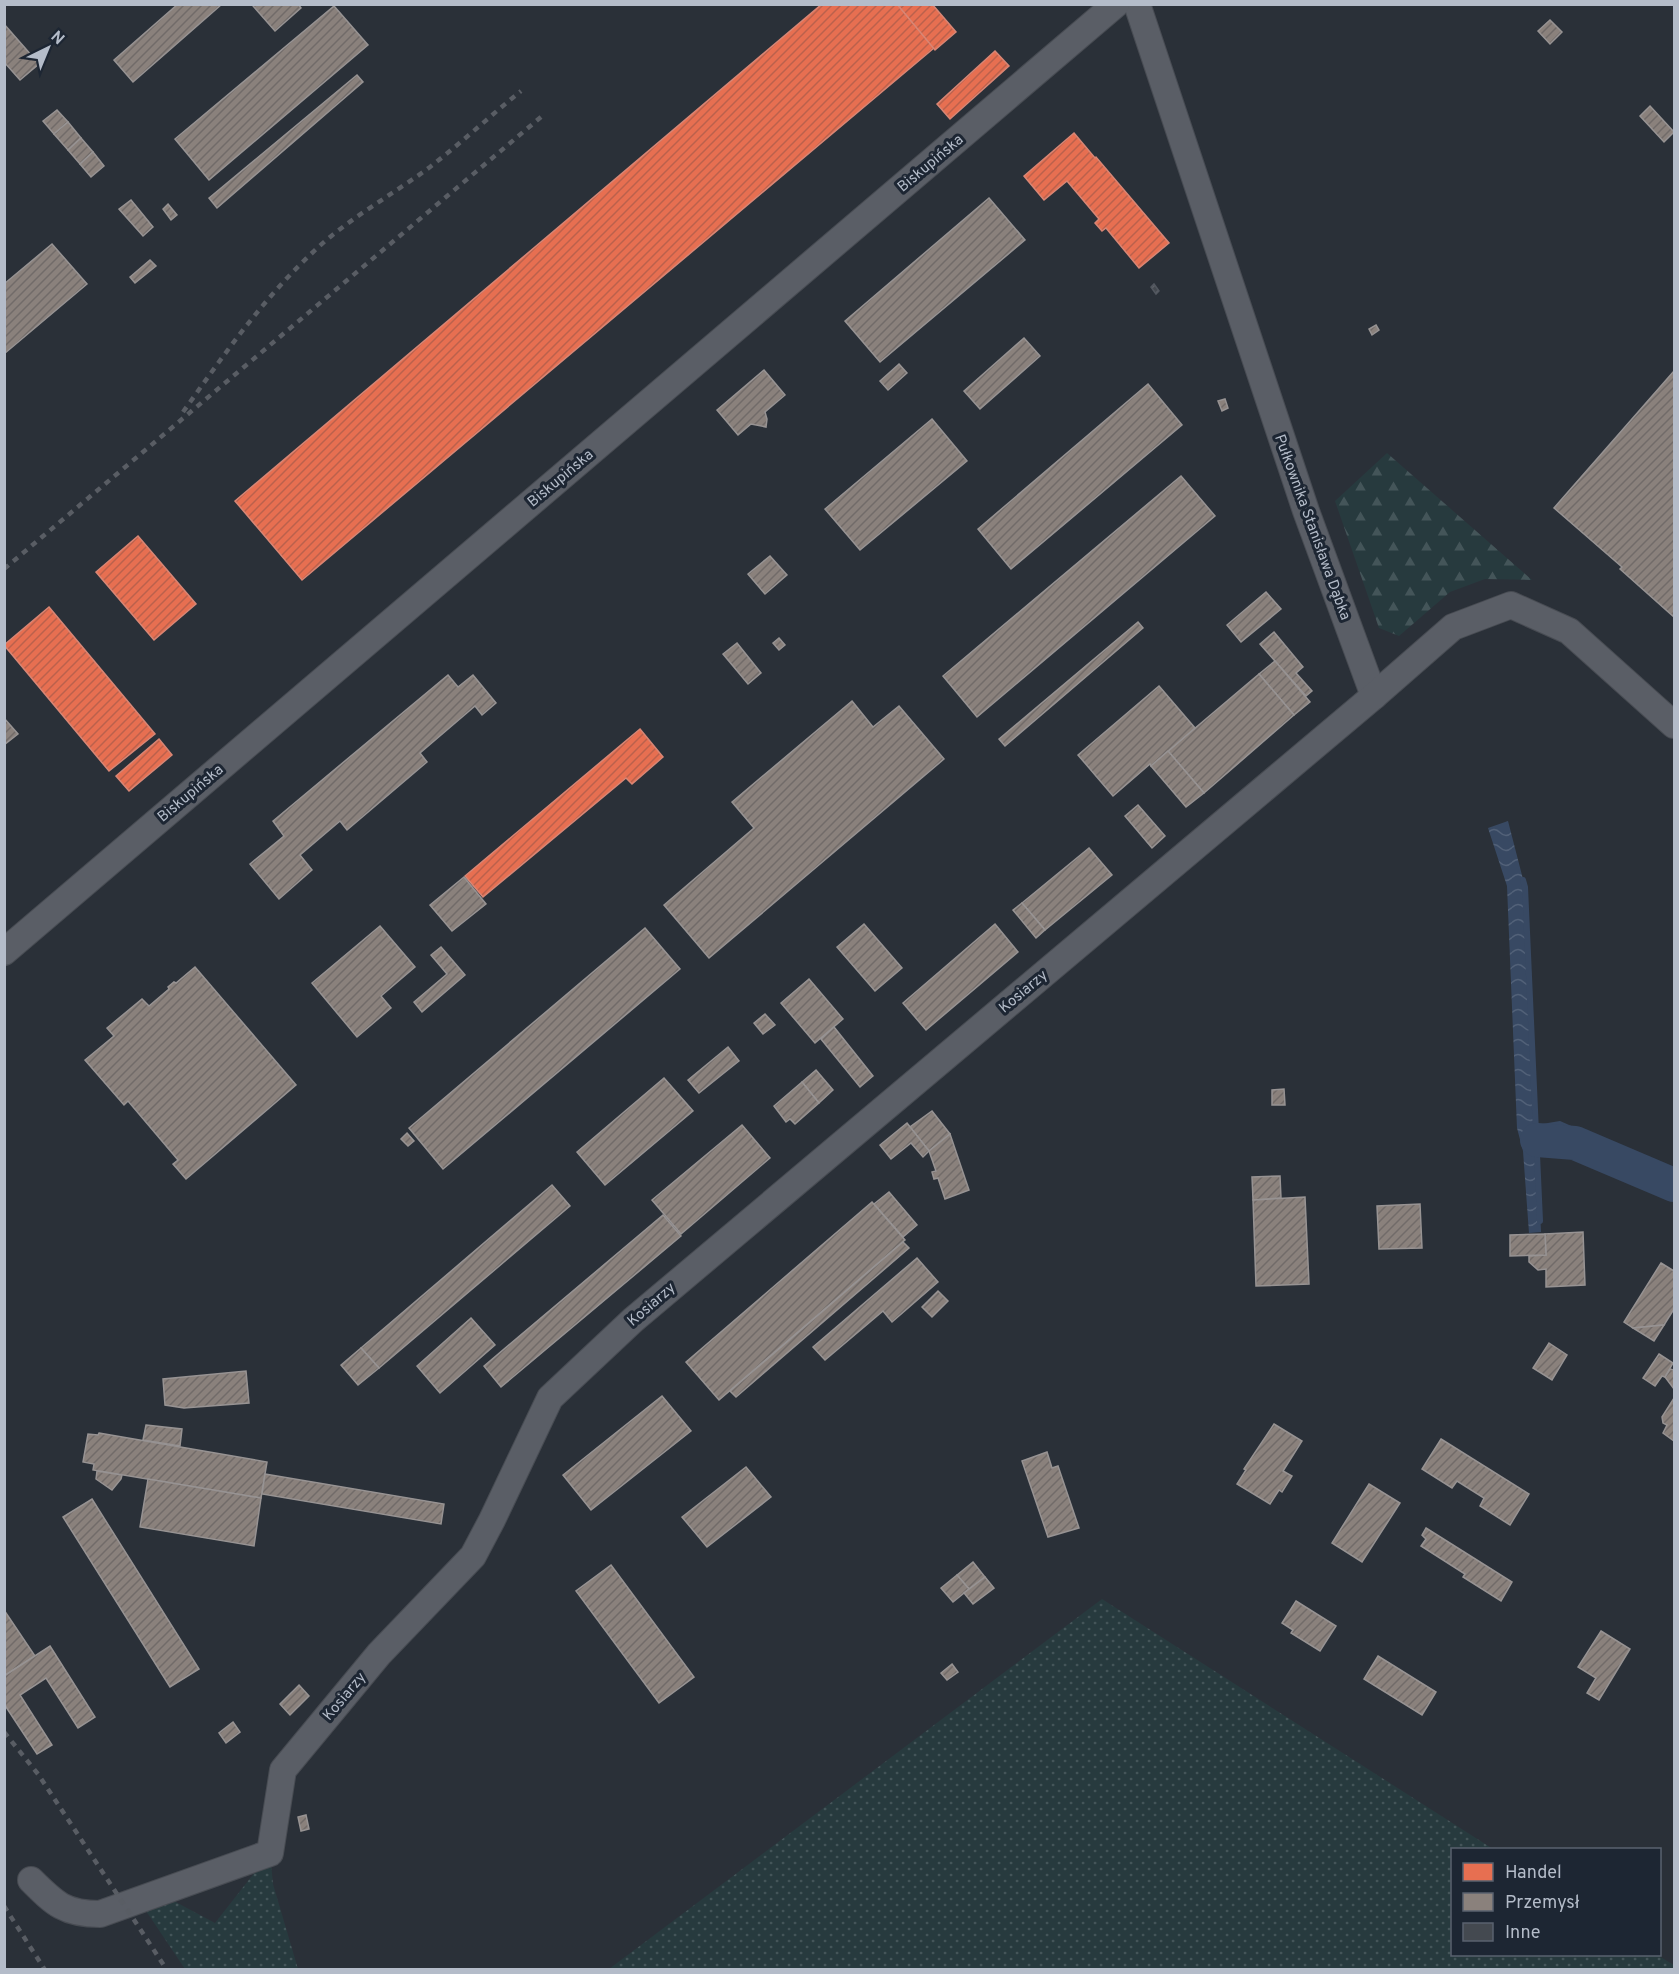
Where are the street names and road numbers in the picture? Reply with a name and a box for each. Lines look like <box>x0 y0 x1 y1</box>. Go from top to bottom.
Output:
street label: Biskupińska <box>894 131 968 197</box>
street label: Pułkownika Stanisława Dąbka <box>1269 432 1354 623</box>
street label: Biskupińska <box>524 446 598 512</box>
street label: Biskupińska <box>154 761 228 827</box>
street label: Kosiarzy <box>996 966 1052 1018</box>
street label: Kosiarzy <box>624 1279 680 1331</box>
street label: Kosiarzy <box>319 1669 371 1725</box>

